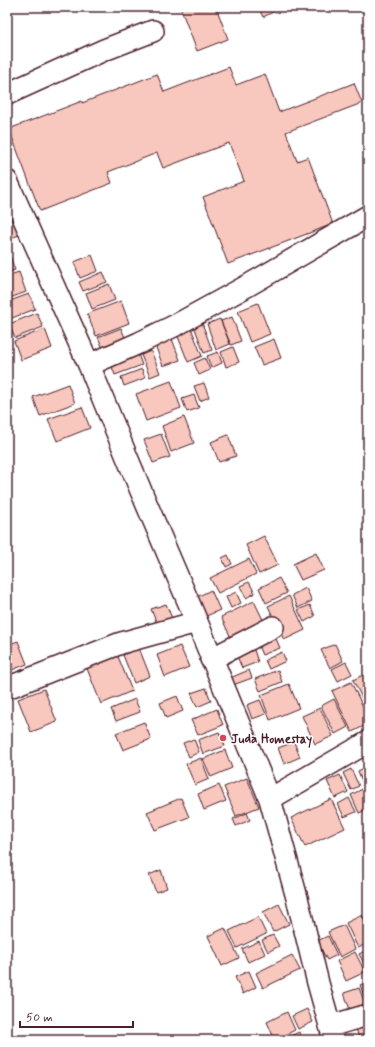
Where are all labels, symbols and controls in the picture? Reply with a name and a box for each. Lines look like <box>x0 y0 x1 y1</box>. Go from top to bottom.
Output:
place label: Juda Homestay <box>231 731 312 748</box>
marker: Juda Homestay <box>218 733 228 743</box>
scale bar <box>20 1003 133 1029</box>
text: 50 m <box>26 1010 53 1026</box>

